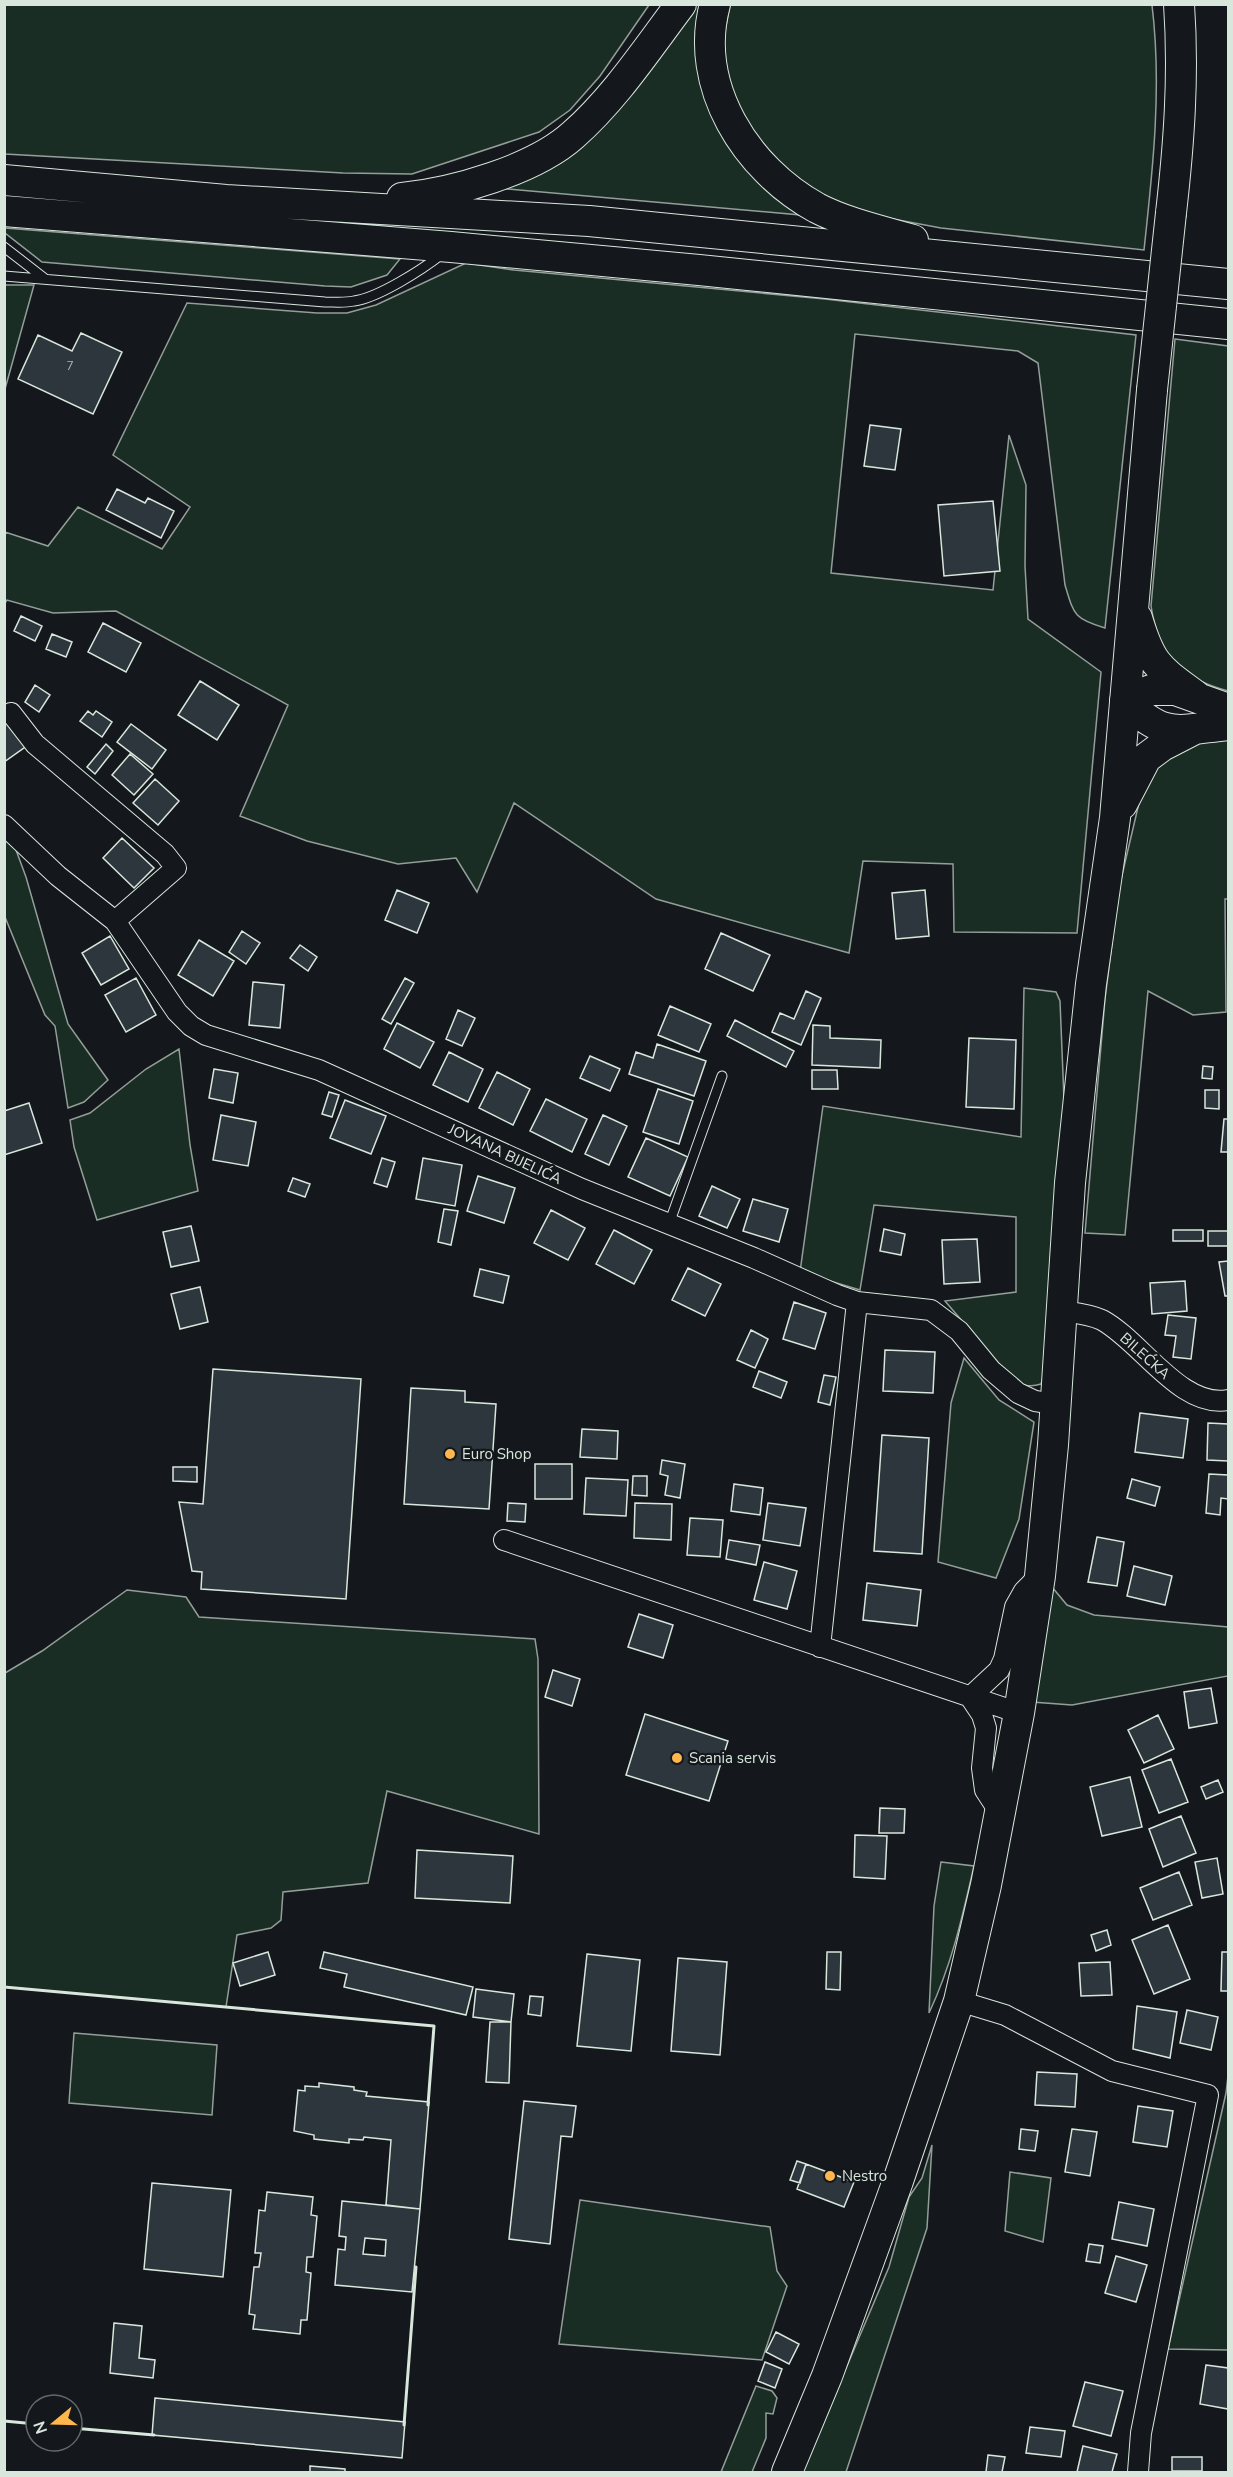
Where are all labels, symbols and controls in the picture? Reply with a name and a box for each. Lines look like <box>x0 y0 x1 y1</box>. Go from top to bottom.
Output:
house number: 7 <box>66 358 74 374</box>
street label: JOVANA BIJELIĆA <box>444 1118 565 1189</box>
street label: BILEĆKA <box>1116 1327 1175 1384</box>
place label: Euro Shop <box>462 1444 532 1464</box>
marker: Euro Shop <box>443 1447 457 1461</box>
place label: Scania servis <box>689 1748 776 1768</box>
marker: Scania servis <box>670 1751 684 1765</box>
place label: Nestro <box>842 2166 887 2186</box>
marker: Nestro <box>823 2169 837 2183</box>
north arrow <box>24 2393 84 2453</box>
text: N <box>28 2418 53 2437</box>

